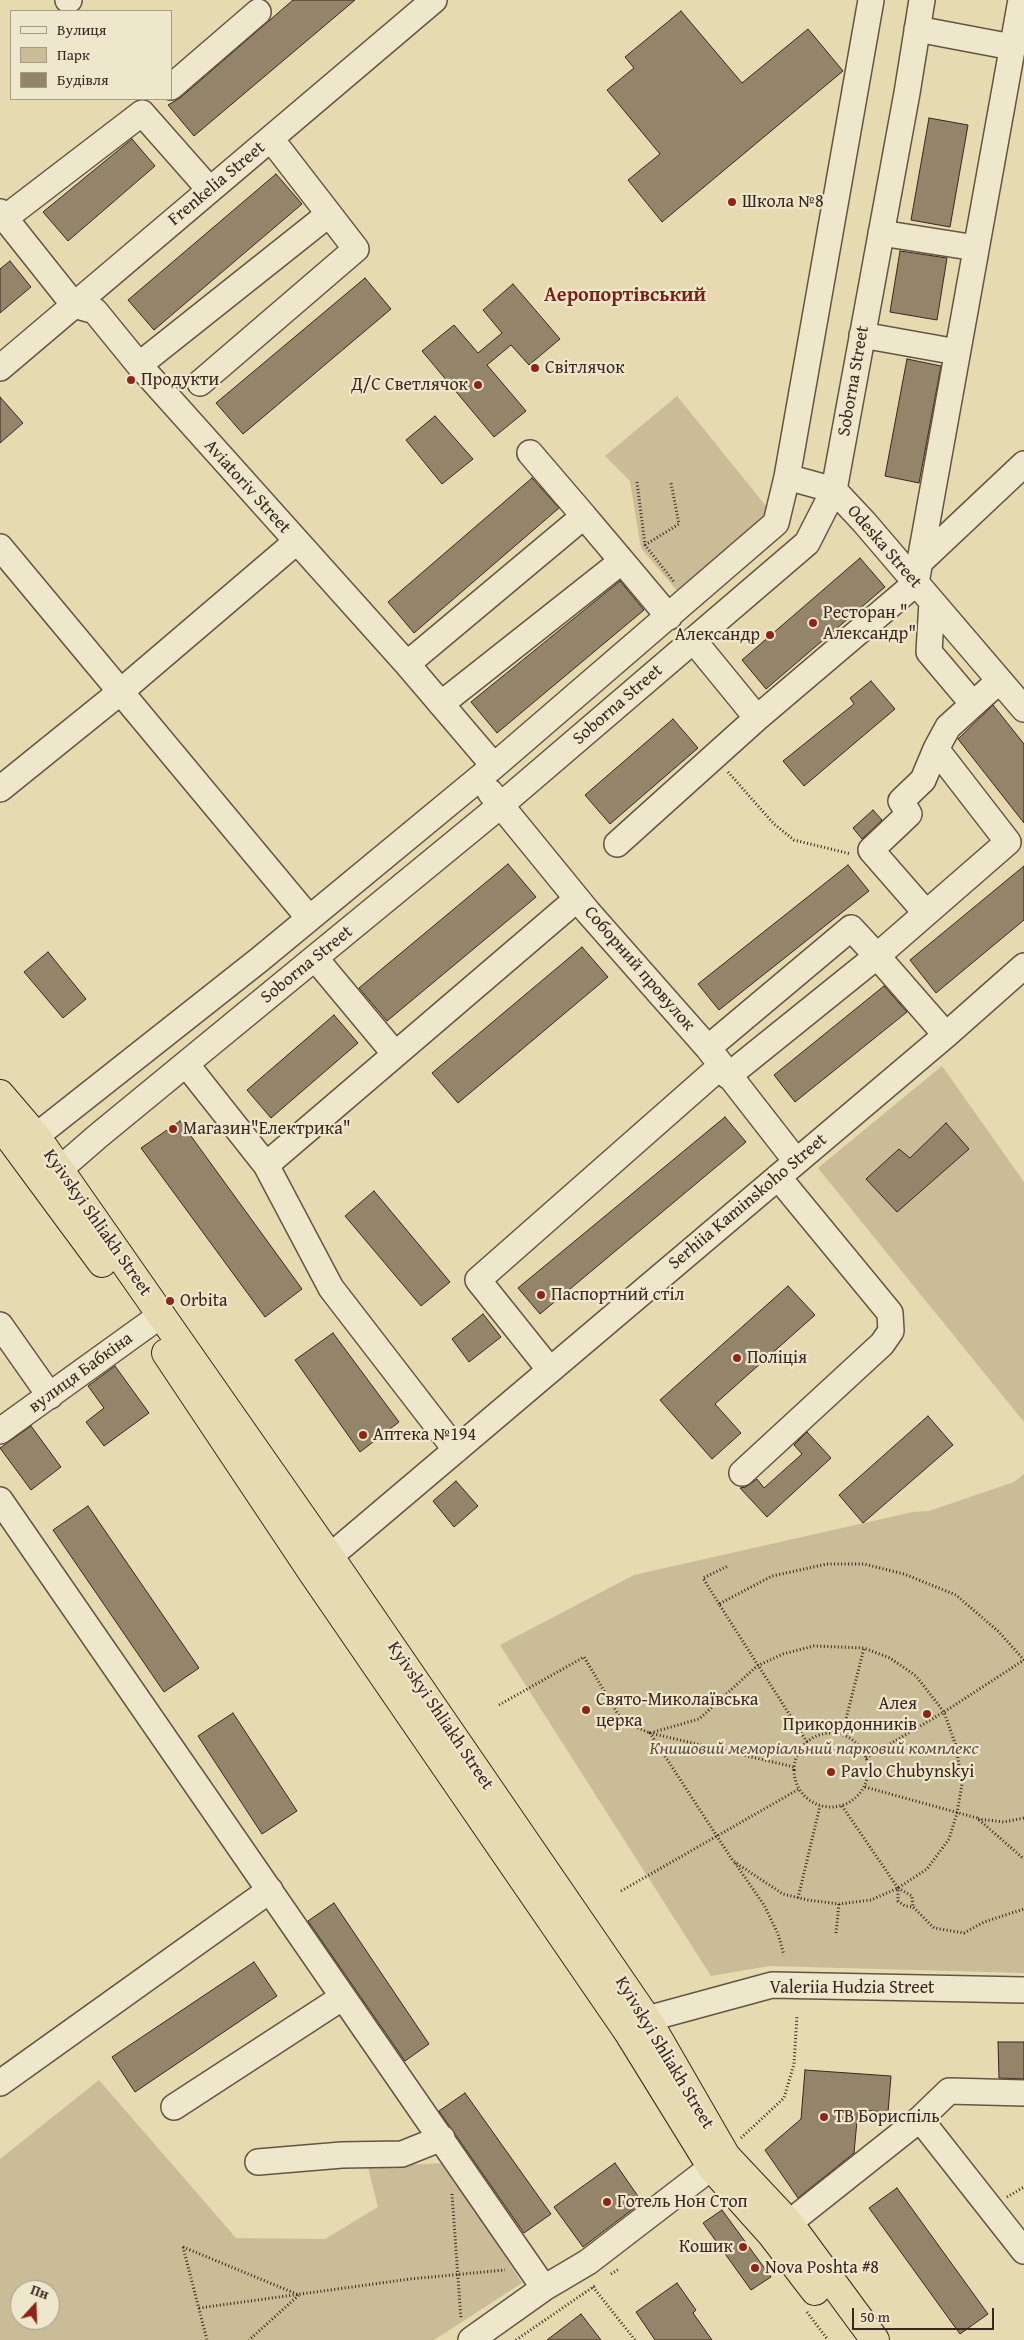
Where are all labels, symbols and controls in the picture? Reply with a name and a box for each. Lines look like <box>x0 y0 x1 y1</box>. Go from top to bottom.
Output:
legend <box>10 10 172 100</box>
text: Вулиця <box>57 19 106 40</box>
text: Парк <box>57 44 90 65</box>
text: Будівля <box>57 69 109 90</box>
street label: Frenkelia Street <box>164 137 270 231</box>
place label: Школа №8 <box>742 191 824 213</box>
marker: Школа №8 <box>726 196 738 208</box>
district label: Аеропортівський <box>544 284 706 308</box>
street label: Soborna Street <box>834 324 874 438</box>
place label: Світлячок <box>545 357 625 379</box>
marker: Світлячок <box>529 362 541 374</box>
place label: Продукти <box>141 369 219 391</box>
marker: Продукти <box>125 374 137 386</box>
place label: Д/С Светлячок <box>351 374 468 396</box>
marker: Д/С Светлячок <box>472 379 484 391</box>
street label: Aviatoriv Street <box>199 436 295 538</box>
street label: Odeska Street <box>842 501 926 593</box>
place label: Ресторан " Александр" <box>823 602 916 644</box>
marker: Ресторан " Александр" <box>807 617 819 629</box>
place label: Александр <box>675 624 760 646</box>
marker: Александр <box>764 629 776 641</box>
street label: Soborna Street <box>569 660 667 750</box>
street label: Соборний провулок <box>579 902 699 1036</box>
street label: Soborna Street <box>257 921 357 1009</box>
place label: Магазин"Електрика" <box>183 1118 351 1140</box>
marker: Магазин"Електрика" <box>167 1123 179 1135</box>
street label: Serhiia Kaminskoho Street <box>664 1129 832 1275</box>
street label: Kyivskyi Shliakh Street <box>38 1145 156 1301</box>
place label: Паспортний стіл <box>551 1284 684 1306</box>
marker: Паспортний стіл <box>535 1289 547 1301</box>
place label: Orbita <box>180 1290 228 1312</box>
marker: Orbita <box>164 1295 176 1307</box>
street label: вулиця Бабкіна <box>25 1328 137 1418</box>
place label: Поліція <box>747 1347 807 1369</box>
marker: Поліція <box>731 1352 743 1364</box>
place label: Аптека №194 <box>373 1424 476 1446</box>
marker: Аптека №194 <box>357 1429 369 1441</box>
street label: Kyivskyi Shliakh Street <box>382 1638 498 1794</box>
place label: Свято-Миколаївська церка <box>596 1689 758 1732</box>
place label: Алея Прикордонників <box>783 1693 917 1736</box>
marker: Свято-Миколаївська церка <box>580 1704 592 1716</box>
marker: Алея Прикордонників <box>921 1708 933 1720</box>
park label: Книшовий меморіальний парковий комплекс <box>649 1738 979 1760</box>
place label: Pavlo Chubynskyi <box>841 1761 974 1783</box>
marker: Pavlo Chubynskyi <box>825 1766 837 1778</box>
street label: Kyivskyi Shliakh Street <box>610 1973 718 2133</box>
street label: Valeriia Hudzia Street <box>770 1977 934 1999</box>
place label: ТВ Бориспіль <box>834 2106 940 2128</box>
marker: ТВ Бориспіль <box>818 2111 830 2123</box>
place label: Готель Нон Стоп <box>617 2191 748 2213</box>
marker: Готель Нон Стоп <box>601 2196 613 2208</box>
place label: Кошик <box>679 2236 733 2258</box>
marker: Кошик <box>737 2241 749 2253</box>
place label: Nova Poshta #8 <box>765 2257 879 2279</box>
marker: Nova Poshta #8 <box>749 2262 761 2274</box>
text: Пн <box>28 2279 52 2304</box>
north arrow <box>10 2280 60 2330</box>
scale bar <box>854 2298 996 2330</box>
text: 50 m <box>860 2306 890 2327</box>

